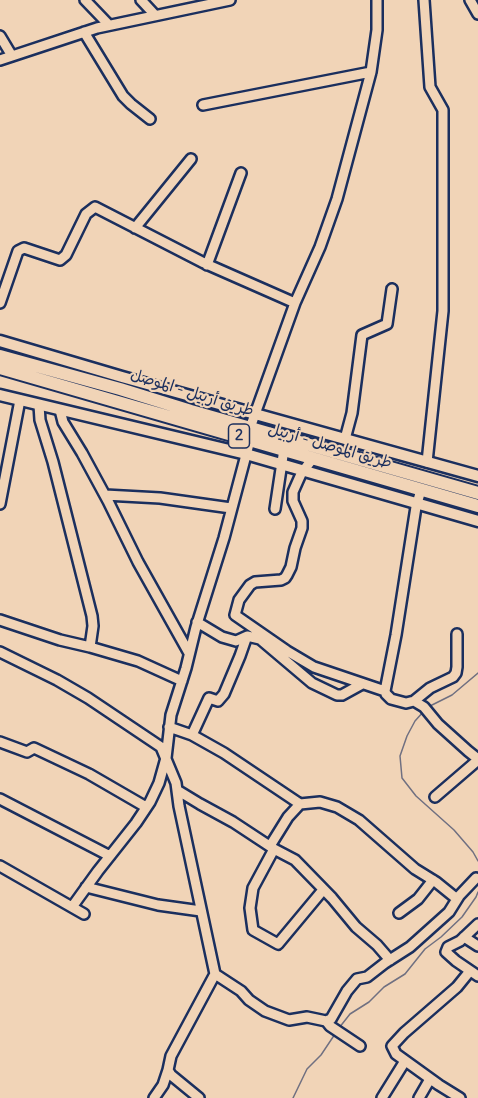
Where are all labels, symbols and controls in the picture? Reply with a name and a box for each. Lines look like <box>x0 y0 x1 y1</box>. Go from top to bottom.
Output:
street label: طريق أربيل - الموصل <box>128 365 256 421</box>
street label: طريق الموصل - أربيل <box>266 419 394 473</box>
road number: 2 <box>228 424 250 448</box>

